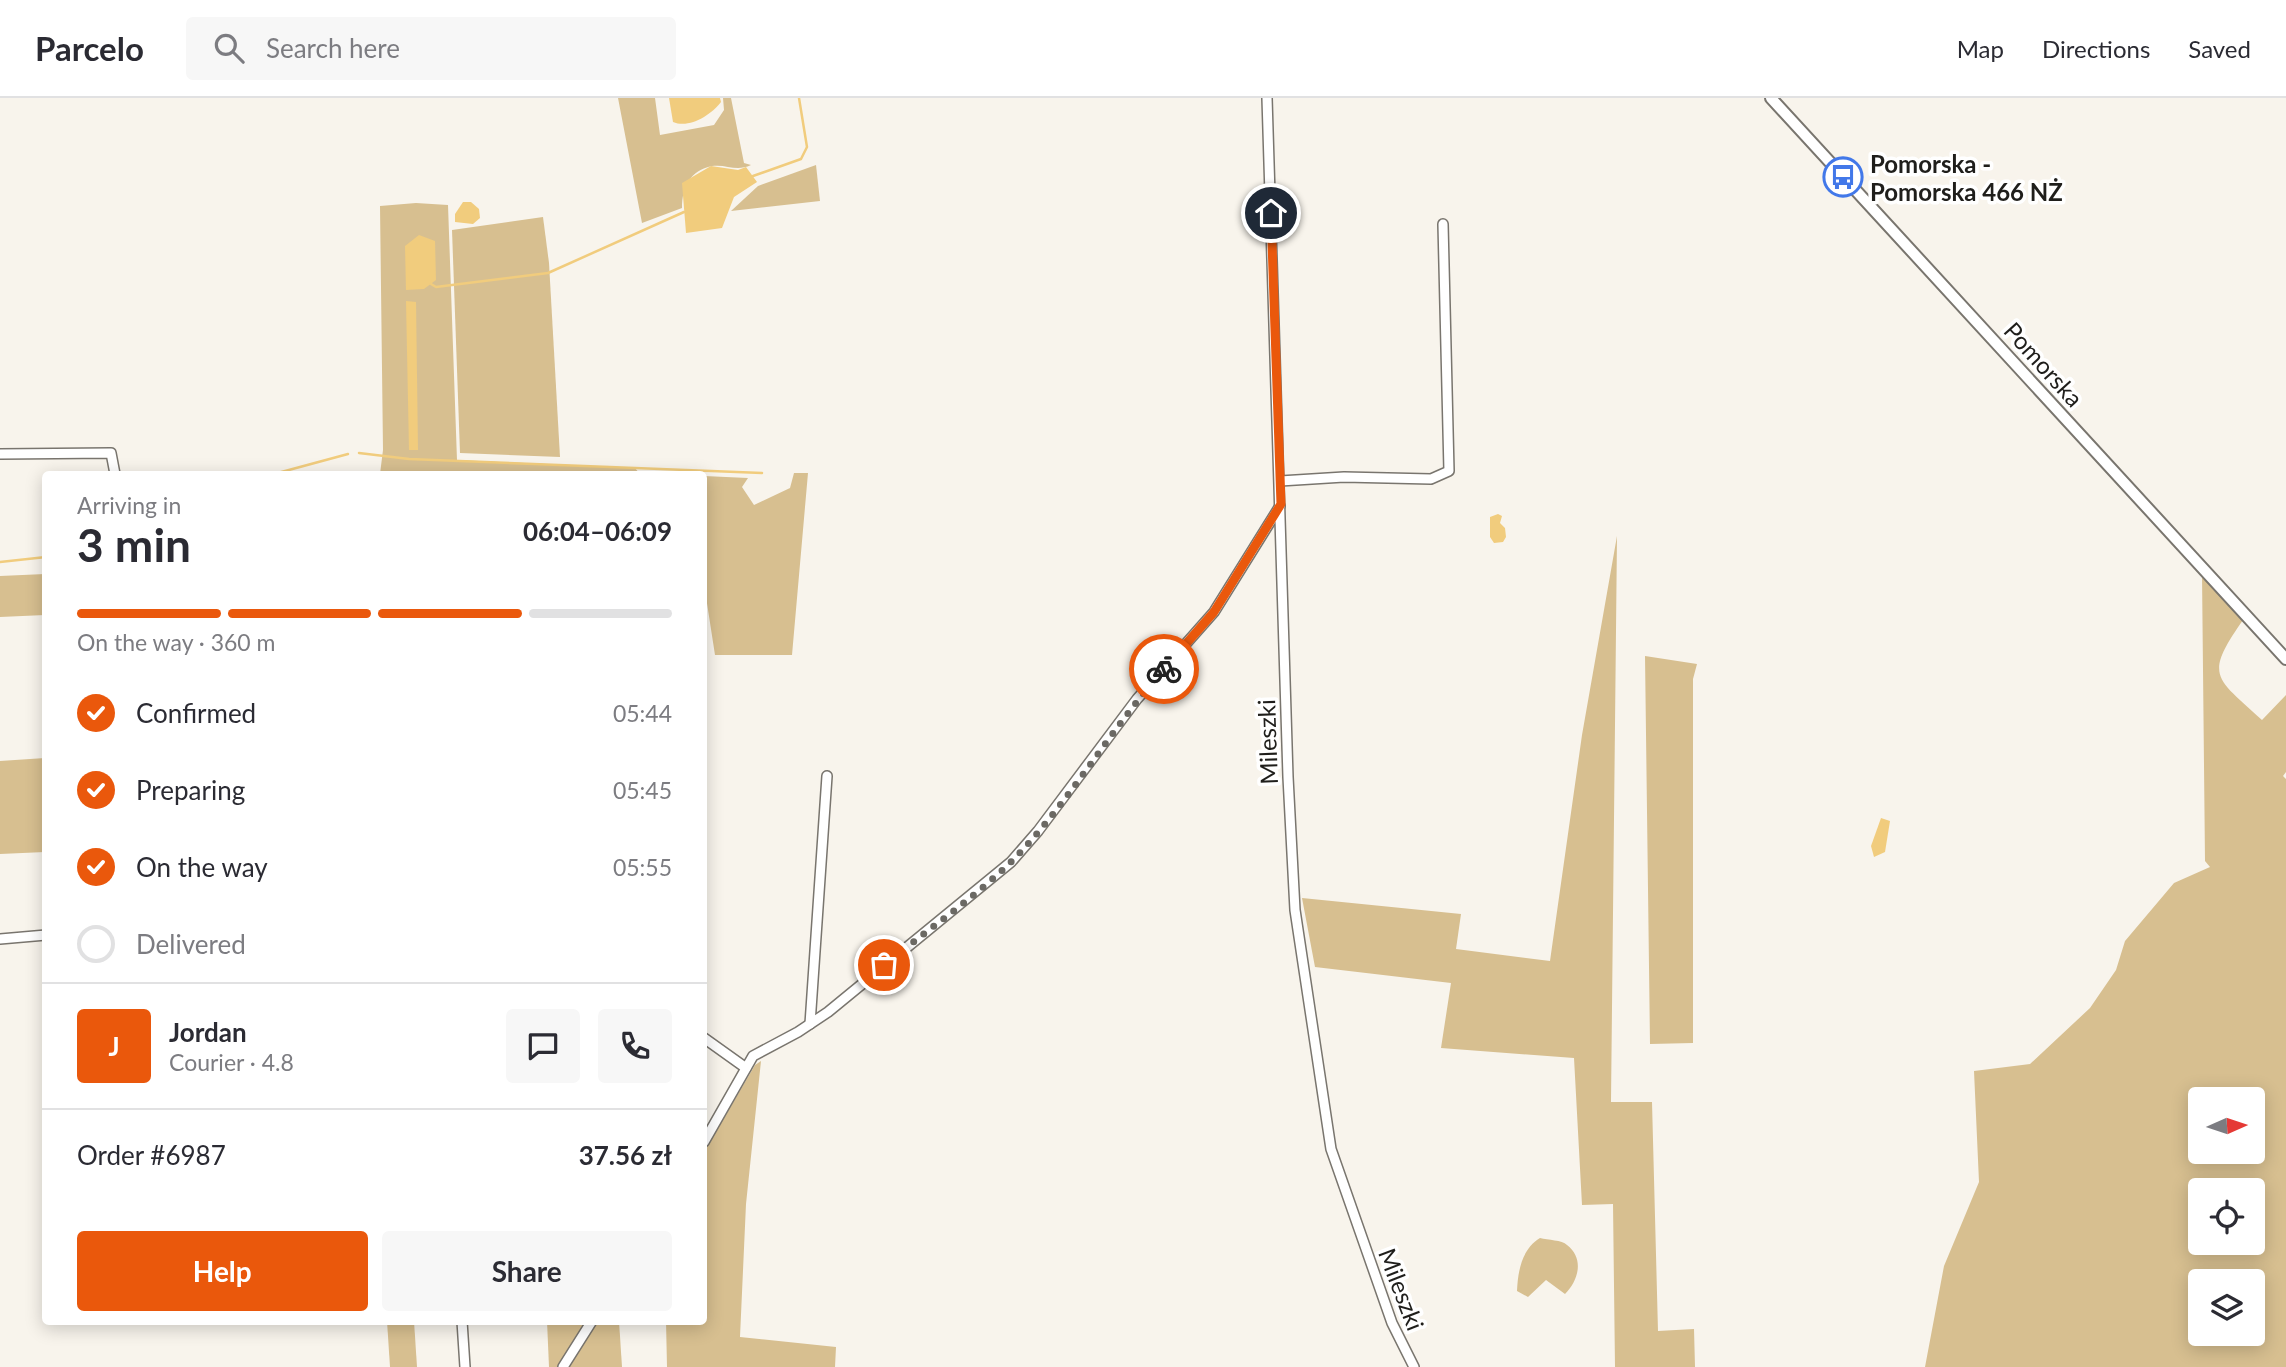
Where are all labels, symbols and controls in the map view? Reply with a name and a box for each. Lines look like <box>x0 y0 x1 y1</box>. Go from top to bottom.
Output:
search box <box>186 17 676 80</box>
text: Parcelo <box>35 28 144 68</box>
icon: search <box>210 29 248 67</box>
text: Search here <box>266 32 400 64</box>
text: Map <box>1957 34 2004 63</box>
text: Directions <box>2042 34 2150 63</box>
text: Saved <box>2188 34 2251 63</box>
place label: Pomorska - Pomorska 466 NŻ <box>1870 149 2063 206</box>
bus stop icon: Pomorska - Pomorska 466 NŻ <box>1822 156 1864 198</box>
pin <box>1241 183 1301 243</box>
icon: home <box>1252 194 1290 232</box>
street label: Pomorska <box>1998 316 2090 412</box>
text: Arriving in <box>77 491 181 519</box>
text: 06:04–06:09 <box>523 515 672 547</box>
text: 3 min <box>77 517 191 572</box>
text: On the way · 360 m <box>77 628 276 656</box>
courier <box>1129 634 1199 704</box>
icon: bike <box>1145 650 1183 688</box>
icon: check <box>77 694 115 732</box>
text: Confirmed <box>136 697 256 729</box>
text: 05:44 <box>613 699 672 727</box>
street label: Mileszki <box>1251 699 1283 785</box>
icon: check <box>77 771 115 809</box>
text: Preparing <box>136 774 245 806</box>
text: 05:45 <box>613 776 672 804</box>
icon: check <box>77 848 115 886</box>
text: On the way <box>136 851 268 883</box>
text: 05:55 <box>613 853 672 881</box>
text: Delivered <box>136 928 246 960</box>
pin <box>854 935 914 995</box>
icon: bag <box>865 946 903 984</box>
button: chat <box>506 1009 580 1083</box>
button: phone <box>598 1009 672 1083</box>
text: Jordan <box>169 1016 247 1048</box>
text: J <box>108 1030 120 1062</box>
text: Courier · 4.8 <box>169 1048 294 1076</box>
north arrow <box>2188 1087 2264 1164</box>
map controls <box>2188 1087 2265 1346</box>
text: Order #6987 <box>77 1139 226 1171</box>
text: 37.56 zł <box>579 1139 672 1171</box>
button: locate <box>2188 1178 2265 1255</box>
button: Help <box>77 1231 368 1311</box>
button: Share <box>382 1231 672 1311</box>
street label: Mileszki <box>1373 1244 1431 1334</box>
button: layers <box>2188 1269 2265 1346</box>

